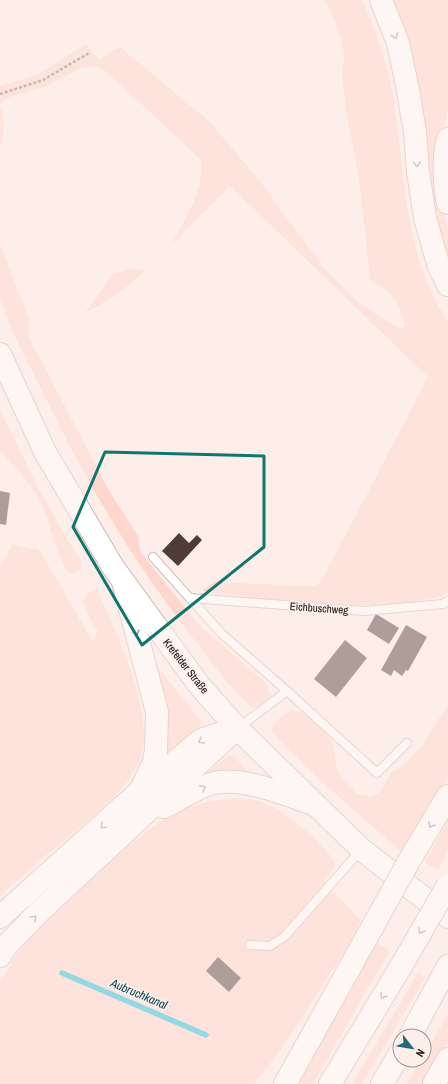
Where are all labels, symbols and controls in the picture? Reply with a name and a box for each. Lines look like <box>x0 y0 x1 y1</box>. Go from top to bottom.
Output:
one-way arrow <box>391 33 399 40</box>
one-way arrow <box>413 161 422 167</box>
street label: Eichbuschweg <box>289 599 349 617</box>
one-way arrow <box>132 630 140 637</box>
street label: Krefelder Straße <box>160 636 212 696</box>
one-way arrow <box>198 737 205 744</box>
one-way arrow <box>199 785 206 793</box>
one-way arrow <box>100 821 107 828</box>
one-way arrow <box>428 821 435 828</box>
one-way arrow <box>29 915 36 923</box>
one-way arrow <box>419 927 426 934</box>
water label: Aubruchkanal <box>107 974 171 1013</box>
one-way arrow <box>380 992 387 999</box>
north arrow <box>392 1028 432 1068</box>
text: N <box>413 1047 428 1060</box>

